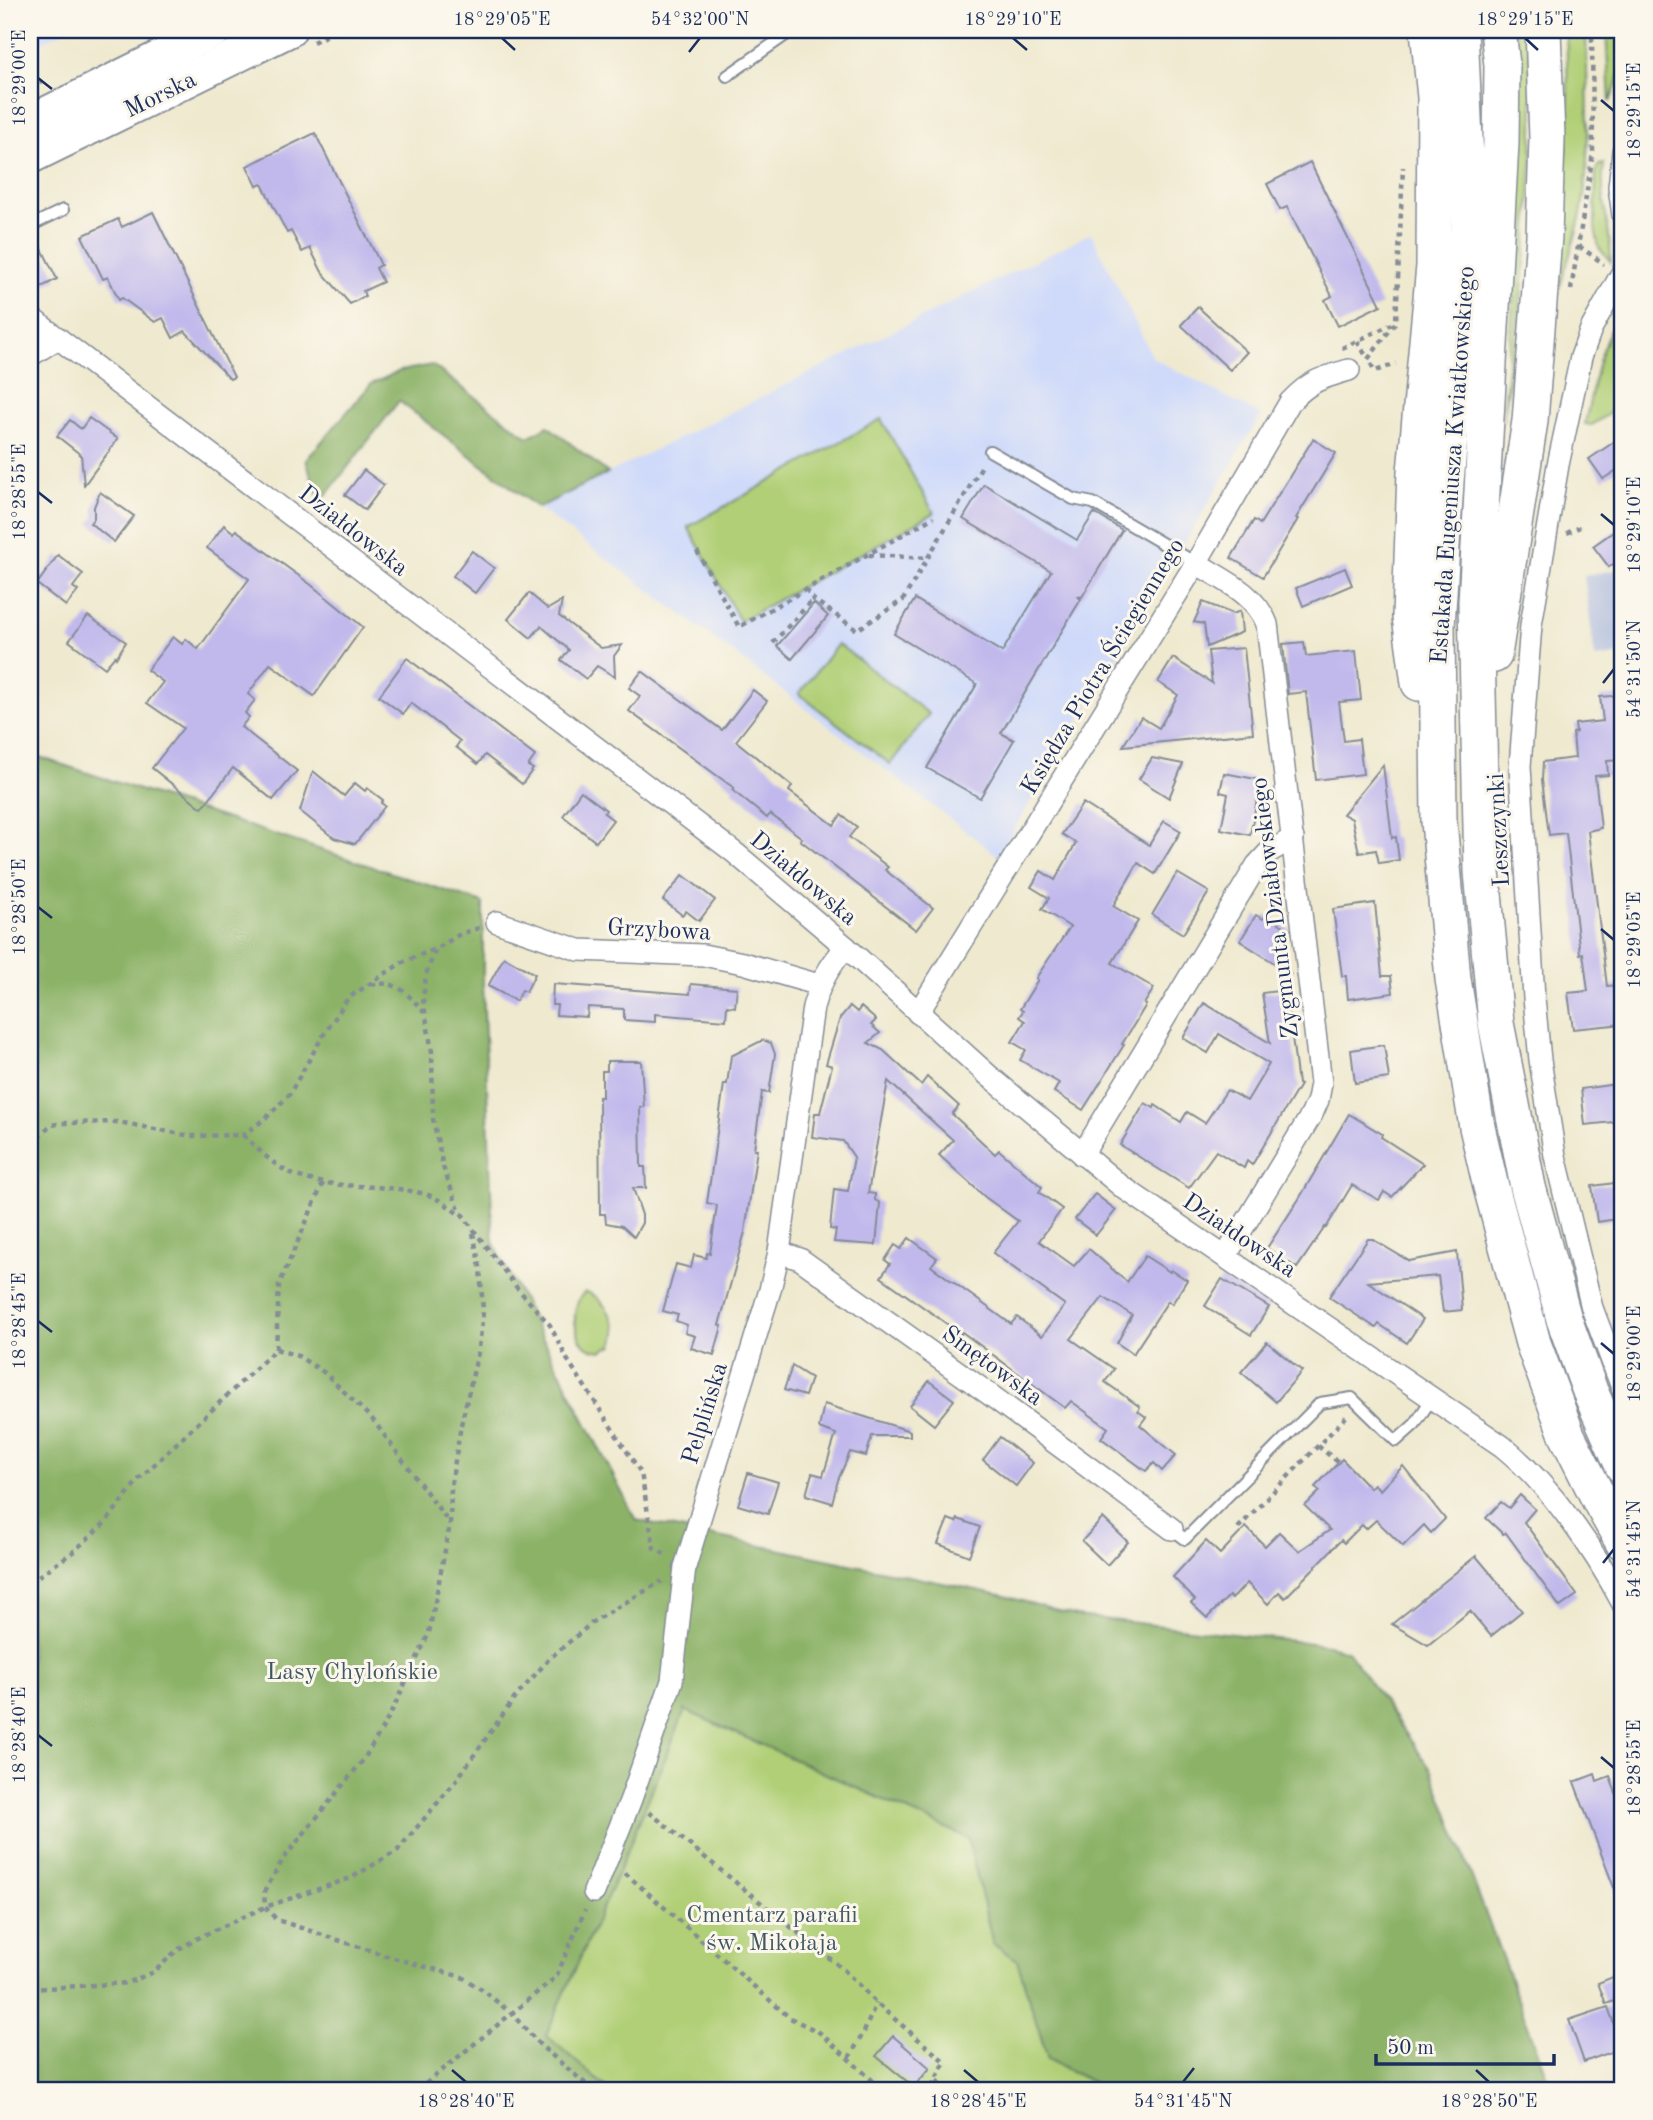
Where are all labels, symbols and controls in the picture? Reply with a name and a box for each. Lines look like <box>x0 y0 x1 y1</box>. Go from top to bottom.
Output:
text: 18°29'05"E <box>454 11 550 29</box>
text: 54°32'00"N <box>651 11 749 29</box>
text: 18°29'10"E <box>965 11 1061 29</box>
text: 18°29'15"E <box>1477 11 1573 29</box>
text: 18°29'00"E <box>11 30 29 126</box>
text: 18°29'15"E <box>1626 63 1644 159</box>
street label: Morska <box>121 68 201 123</box>
street label: Estakada Eugeniusza Kwiatkowskiego <box>1428 265 1480 665</box>
text: 18°28'55"E <box>11 444 29 540</box>
text: 18°29'10"E <box>1626 477 1644 573</box>
street label: Działdowska <box>294 482 412 582</box>
street label: Księdza Piotra Ściegiennego <box>1013 532 1190 799</box>
text: 54°31'50"N <box>1626 620 1644 718</box>
street label: Leszczynki <box>1485 772 1515 887</box>
street label: Zygmunta Działowskiego <box>1248 776 1304 1040</box>
street label: Działdowska <box>745 828 861 931</box>
text: 18°28'50"E <box>11 859 29 955</box>
text: 18°29'05"E <box>1626 892 1644 988</box>
street label: Grzybowa <box>606 916 712 946</box>
street label: Działdowska <box>1178 1190 1300 1283</box>
text: 18°28'45"E <box>11 1273 29 1369</box>
text: 18°29'00"E <box>1626 1306 1644 1402</box>
street label: Smętowska <box>937 1322 1047 1411</box>
street label: Pelplińska <box>679 1359 733 1468</box>
text: 54°31'45"N <box>1626 1500 1644 1598</box>
park label: Lasy Chylońskie <box>266 1661 438 1685</box>
text: 18°28'40"E <box>11 1687 29 1783</box>
text: 18°28'55"E <box>1626 1720 1644 1816</box>
park label: Cmentarz parafii św. Mikołaja <box>686 1904 858 1956</box>
scale bar <box>1376 2022 1555 2066</box>
text: 50 m <box>1387 2038 1434 2059</box>
text: 18°28'40"E <box>418 2093 514 2111</box>
text: 18°28'45"E <box>930 2093 1026 2111</box>
text: 54°31'45"N <box>1134 2093 1232 2111</box>
text: 18°28'50"E <box>1441 2093 1537 2111</box>

